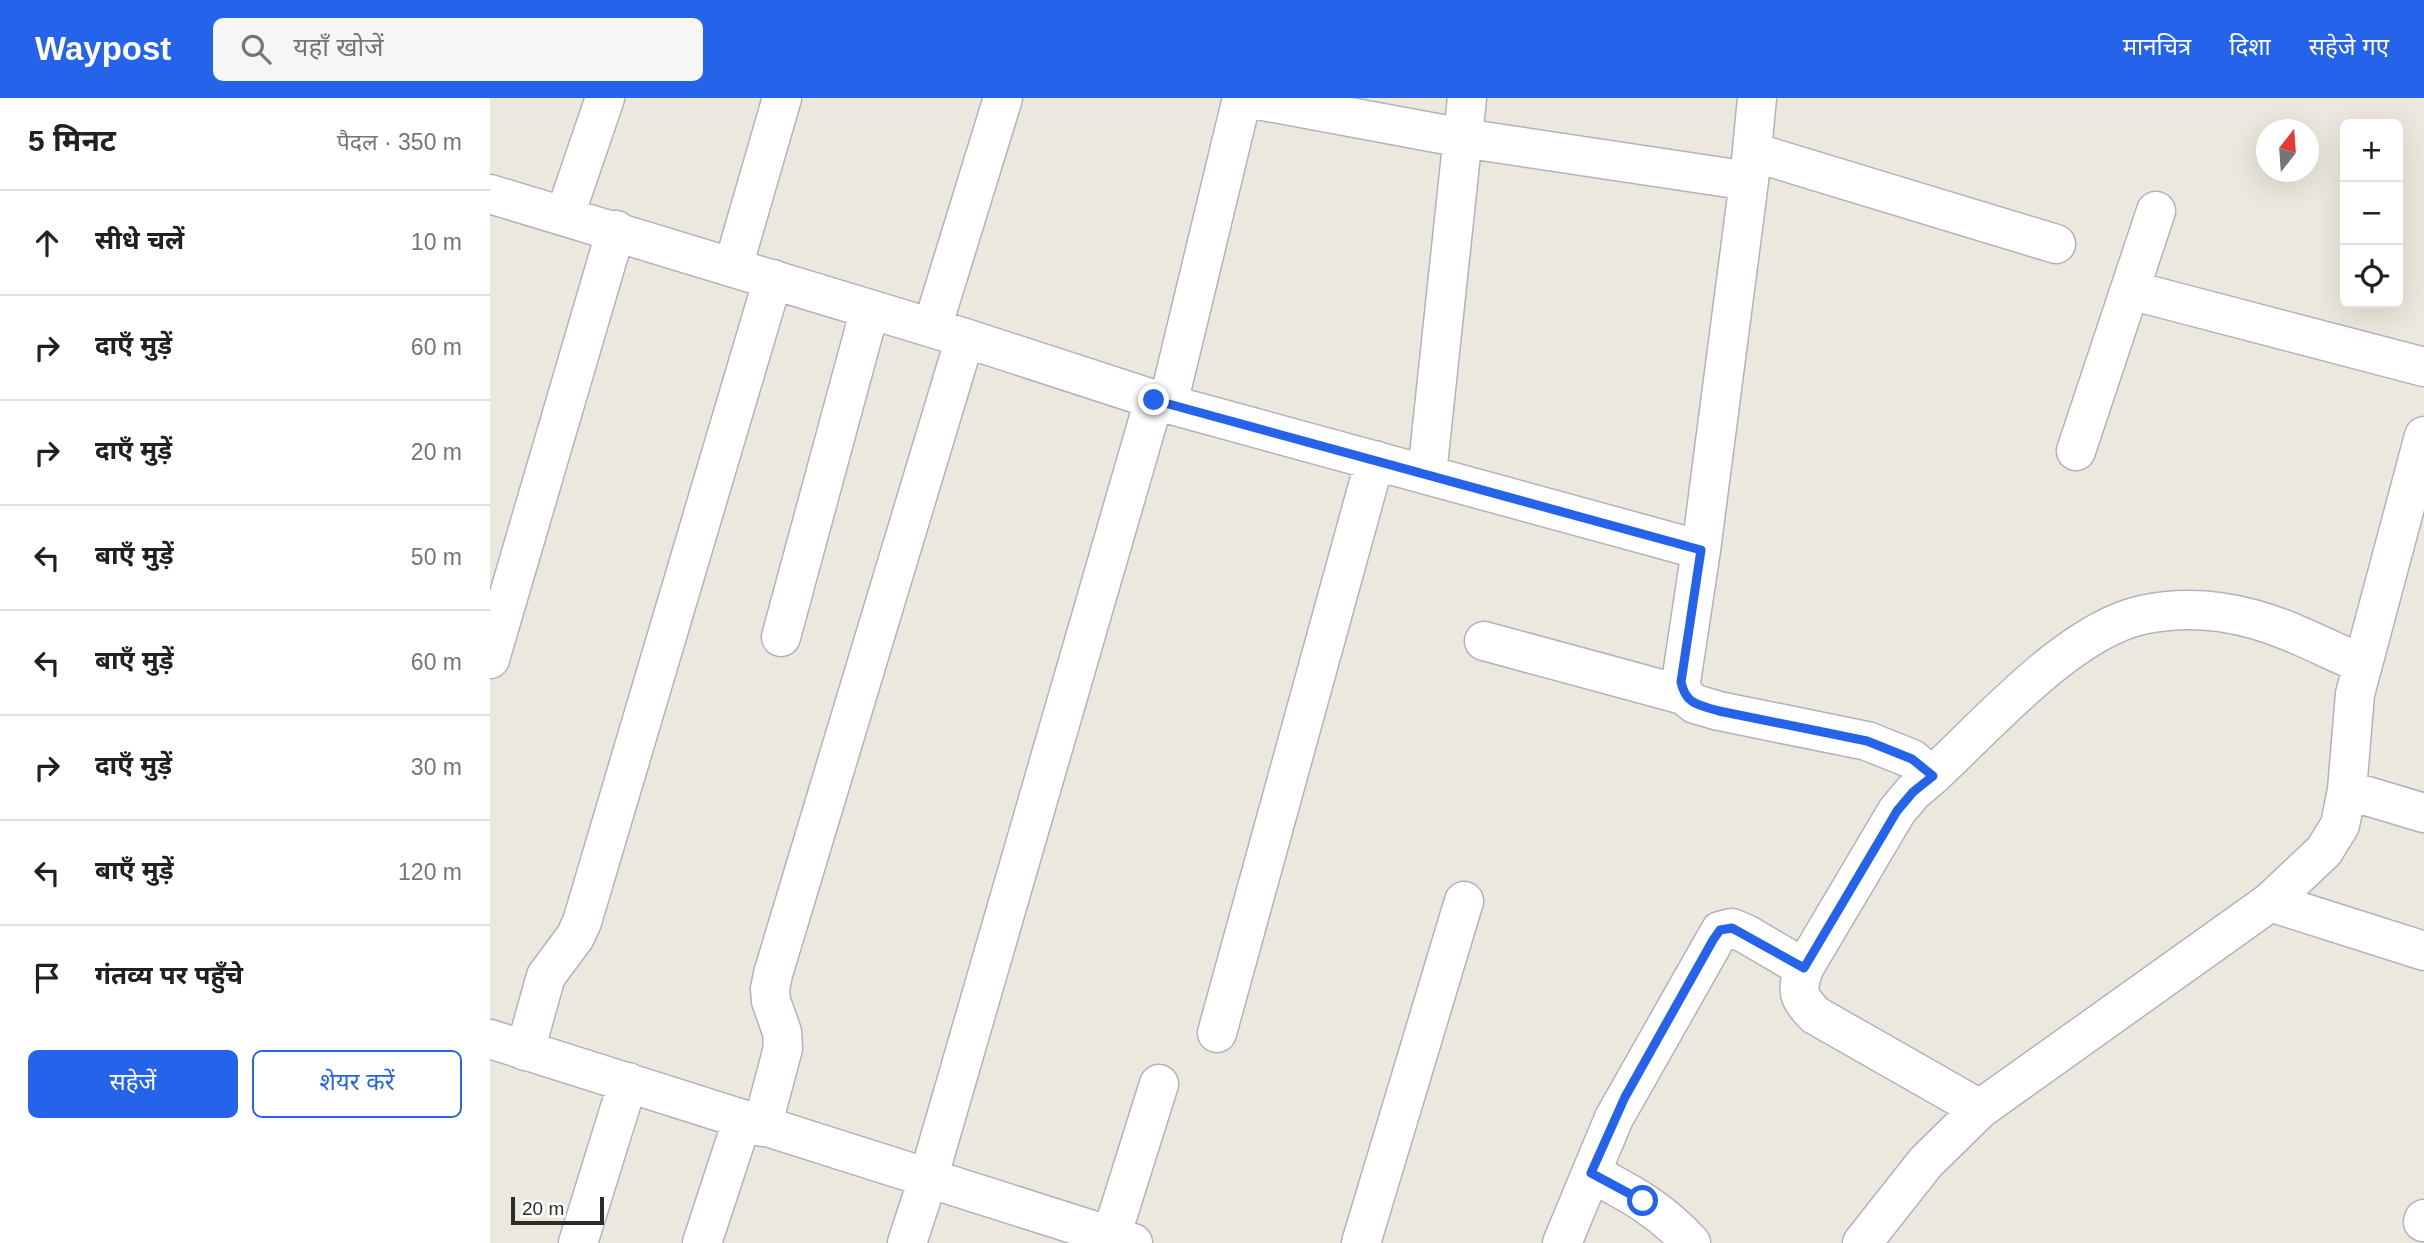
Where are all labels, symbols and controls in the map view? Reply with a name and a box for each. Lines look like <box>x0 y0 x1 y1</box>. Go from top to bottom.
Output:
search box <box>213 18 703 81</box>
text: Waypost <box>35 30 171 67</box>
icon: search <box>237 30 275 68</box>
text: यहाँ खोजें <box>293 32 383 62</box>
text: मानचित्र <box>2123 33 2191 60</box>
text: दिशा <box>2229 33 2271 60</box>
text: सहेजे गए <box>2309 33 2389 60</box>
north arrow <box>2256 119 2319 182</box>
map controls <box>2340 119 2403 308</box>
button: + <box>2340 119 2403 182</box>
text: 5 मिनट <box>28 124 116 157</box>
text: पैदल · 350 m <box>337 129 462 155</box>
button: − <box>2340 182 2403 245</box>
icon: ahead <box>28 224 66 262</box>
text: सीधे चलें <box>95 225 184 255</box>
text: 10 m <box>411 229 462 255</box>
button: locate <box>2340 245 2403 308</box>
icon: right <box>28 329 66 367</box>
text: दाएँ मुड़ें <box>95 330 172 360</box>
text: 60 m <box>411 334 462 360</box>
route end <box>1138 384 1169 415</box>
icon: right <box>28 434 66 472</box>
text: दाएँ मुड़ें <box>95 435 172 465</box>
text: 20 m <box>411 439 462 465</box>
icon: left <box>28 539 66 577</box>
text: बाएँ मुड़ें <box>95 540 174 570</box>
text: 50 m <box>411 544 462 570</box>
icon: left <box>28 644 66 682</box>
text: बाएँ मुड़ें <box>95 645 174 675</box>
text: 60 m <box>411 649 462 675</box>
icon: right <box>28 749 66 787</box>
text: दाएँ मुड़ें <box>95 750 172 780</box>
text: 30 m <box>411 754 462 780</box>
icon: left <box>28 854 66 892</box>
text: बाएँ मुड़ें <box>95 855 174 885</box>
text: 120 m <box>398 859 462 885</box>
icon: arrive <box>28 959 66 997</box>
text: गंतव्य पर पहुँचे <box>95 960 243 990</box>
button: सहेजें <box>28 1050 238 1118</box>
button: शेयर करें <box>252 1050 462 1118</box>
route start <box>1627 1185 1658 1216</box>
scale bar <box>511 1194 604 1226</box>
text: 20 m <box>522 1198 564 1219</box>

